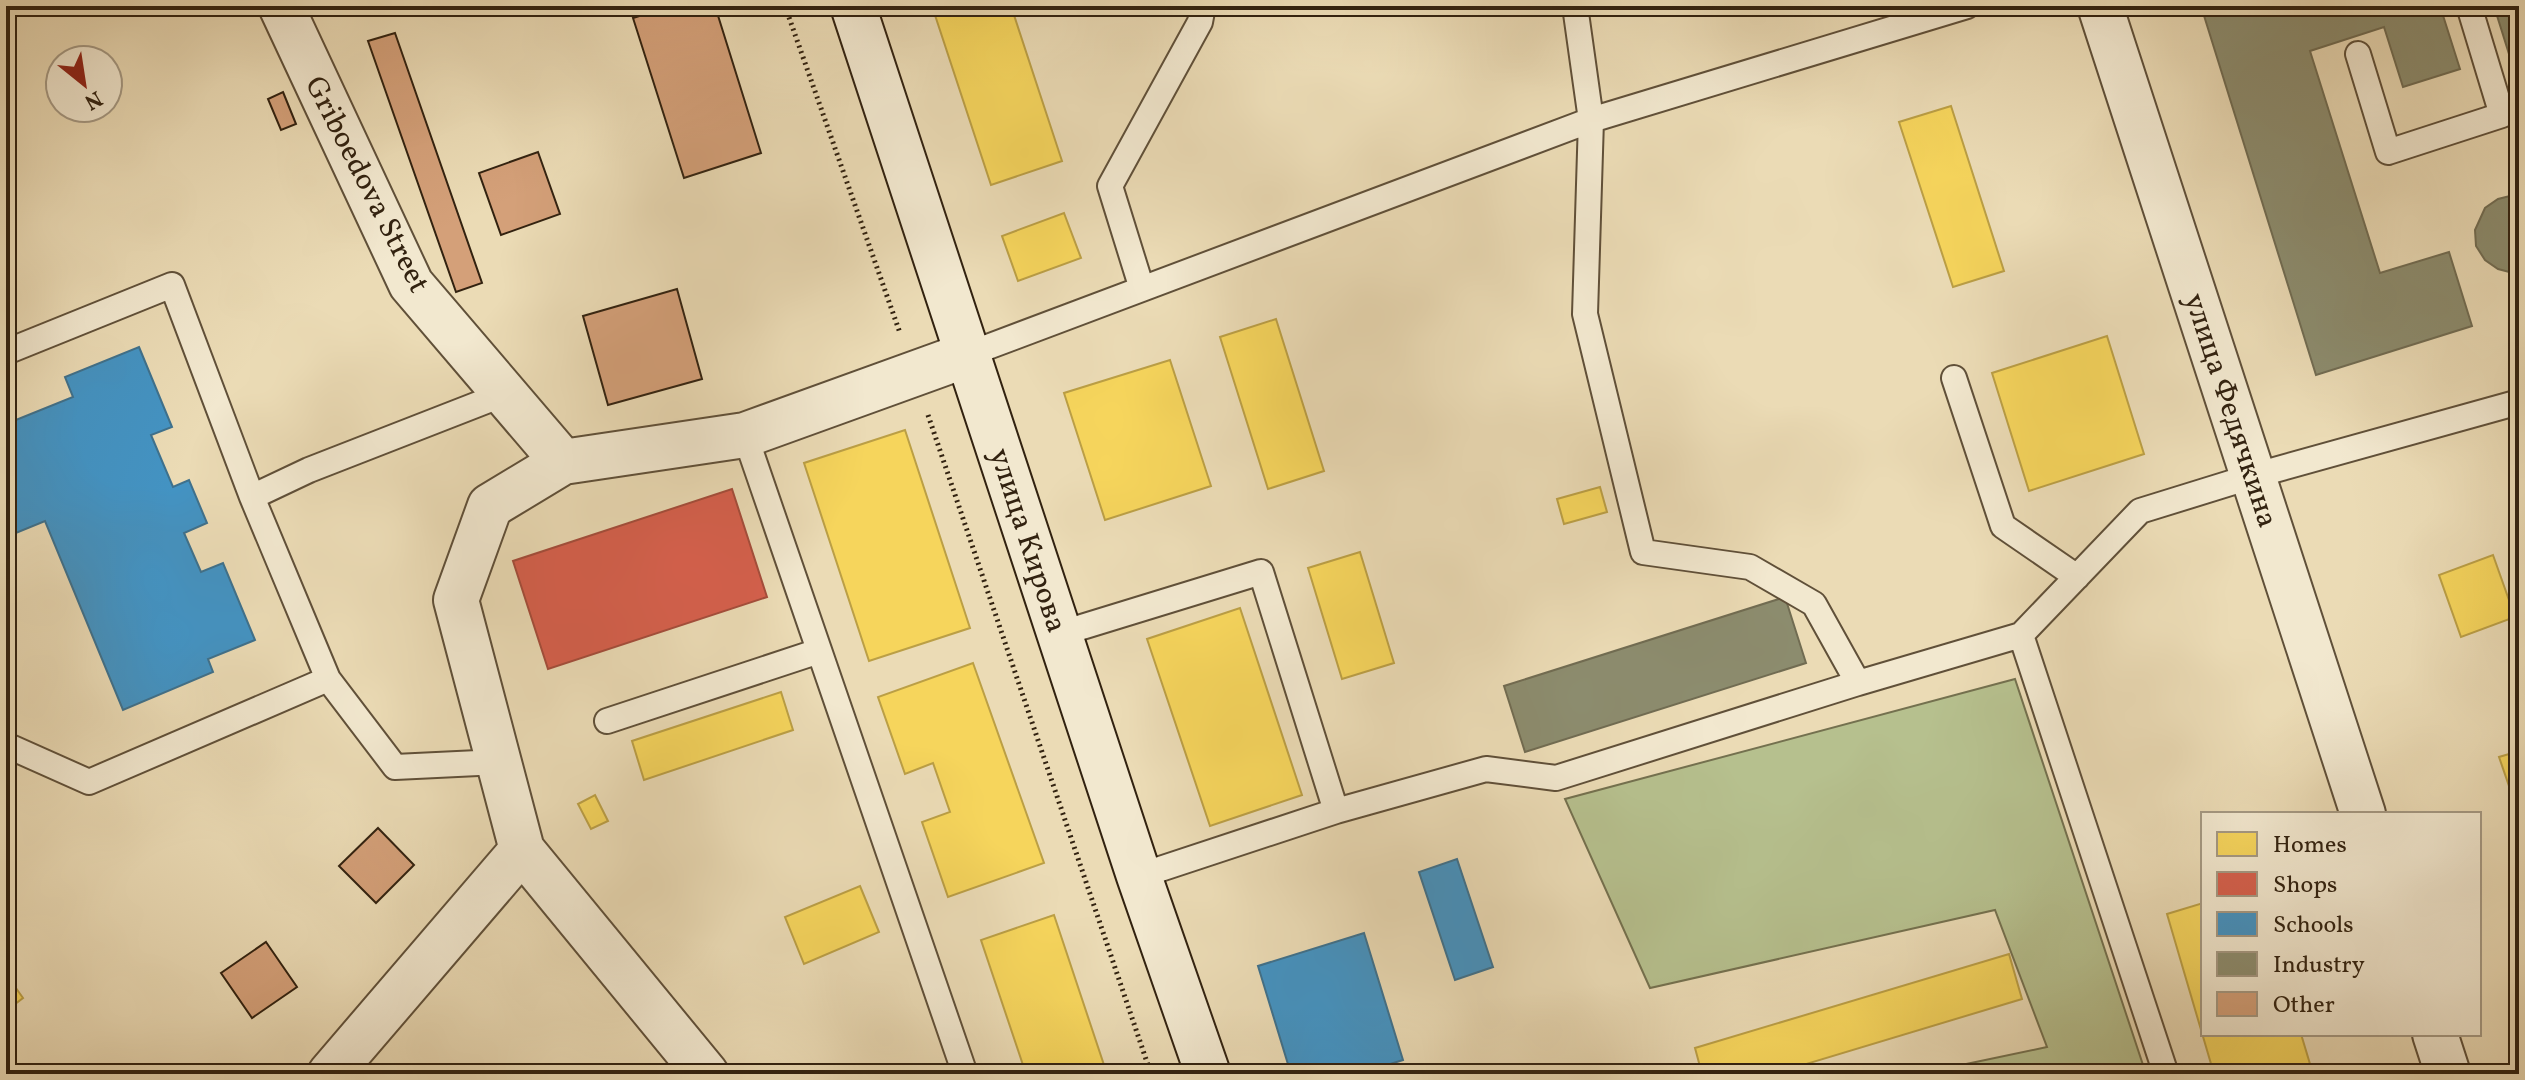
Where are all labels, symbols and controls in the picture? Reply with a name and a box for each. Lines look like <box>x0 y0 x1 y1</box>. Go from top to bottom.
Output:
north arrow <box>44 44 124 124</box>
street label: Griboedova Street <box>293 69 439 301</box>
text: N <box>78 82 107 117</box>
street label: улица Федячкина <box>2172 288 2288 533</box>
street label: улица Кирова <box>978 443 1077 638</box>
legend <box>2201 812 2481 1036</box>
text: Homes <box>2273 829 2347 863</box>
text: Shops <box>2273 869 2337 903</box>
text: Schools <box>2273 909 2353 943</box>
text: Industry <box>2273 949 2365 983</box>
text: Other <box>2273 989 2335 1023</box>

